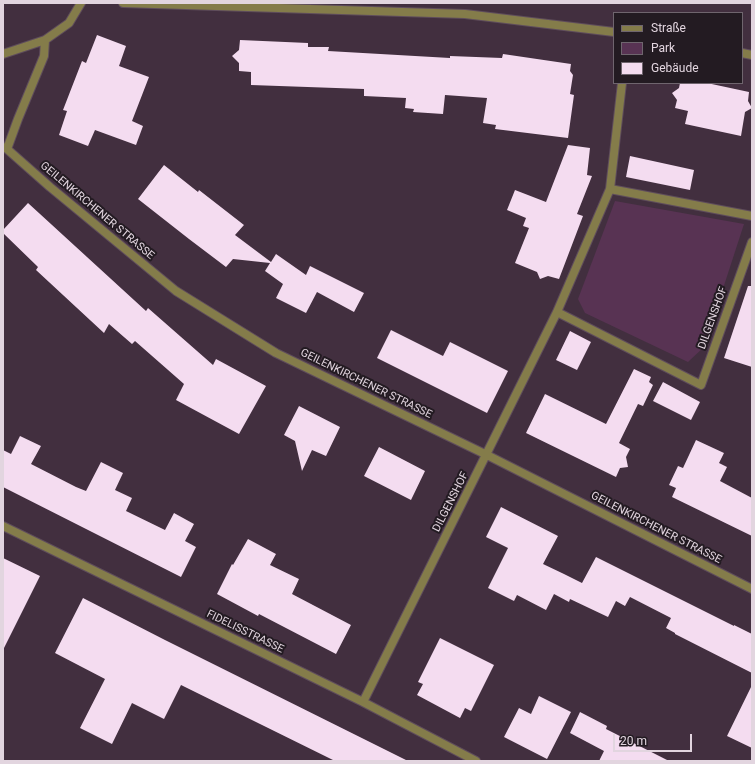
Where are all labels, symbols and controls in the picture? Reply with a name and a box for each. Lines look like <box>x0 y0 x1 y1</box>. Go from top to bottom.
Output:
legend <box>613 12 743 84</box>
text: Straße <box>651 21 686 35</box>
text: Park <box>651 41 675 55</box>
text: Gebäude <box>651 61 699 75</box>
street label: GEILENKIRCHENER STRASSE <box>37 159 157 263</box>
street label: DILGENSHOF <box>696 285 730 351</box>
street label: GEILENKIRCHENER STRASSE <box>298 346 434 422</box>
street label: DILGENSHOF <box>430 470 472 534</box>
street label: GEILENKIRCHENER STRASSE <box>589 489 723 567</box>
street label: FIDELISSTRASSE <box>204 608 286 656</box>
scale bar <box>615 726 694 752</box>
text: 20 m <box>620 734 647 748</box>

